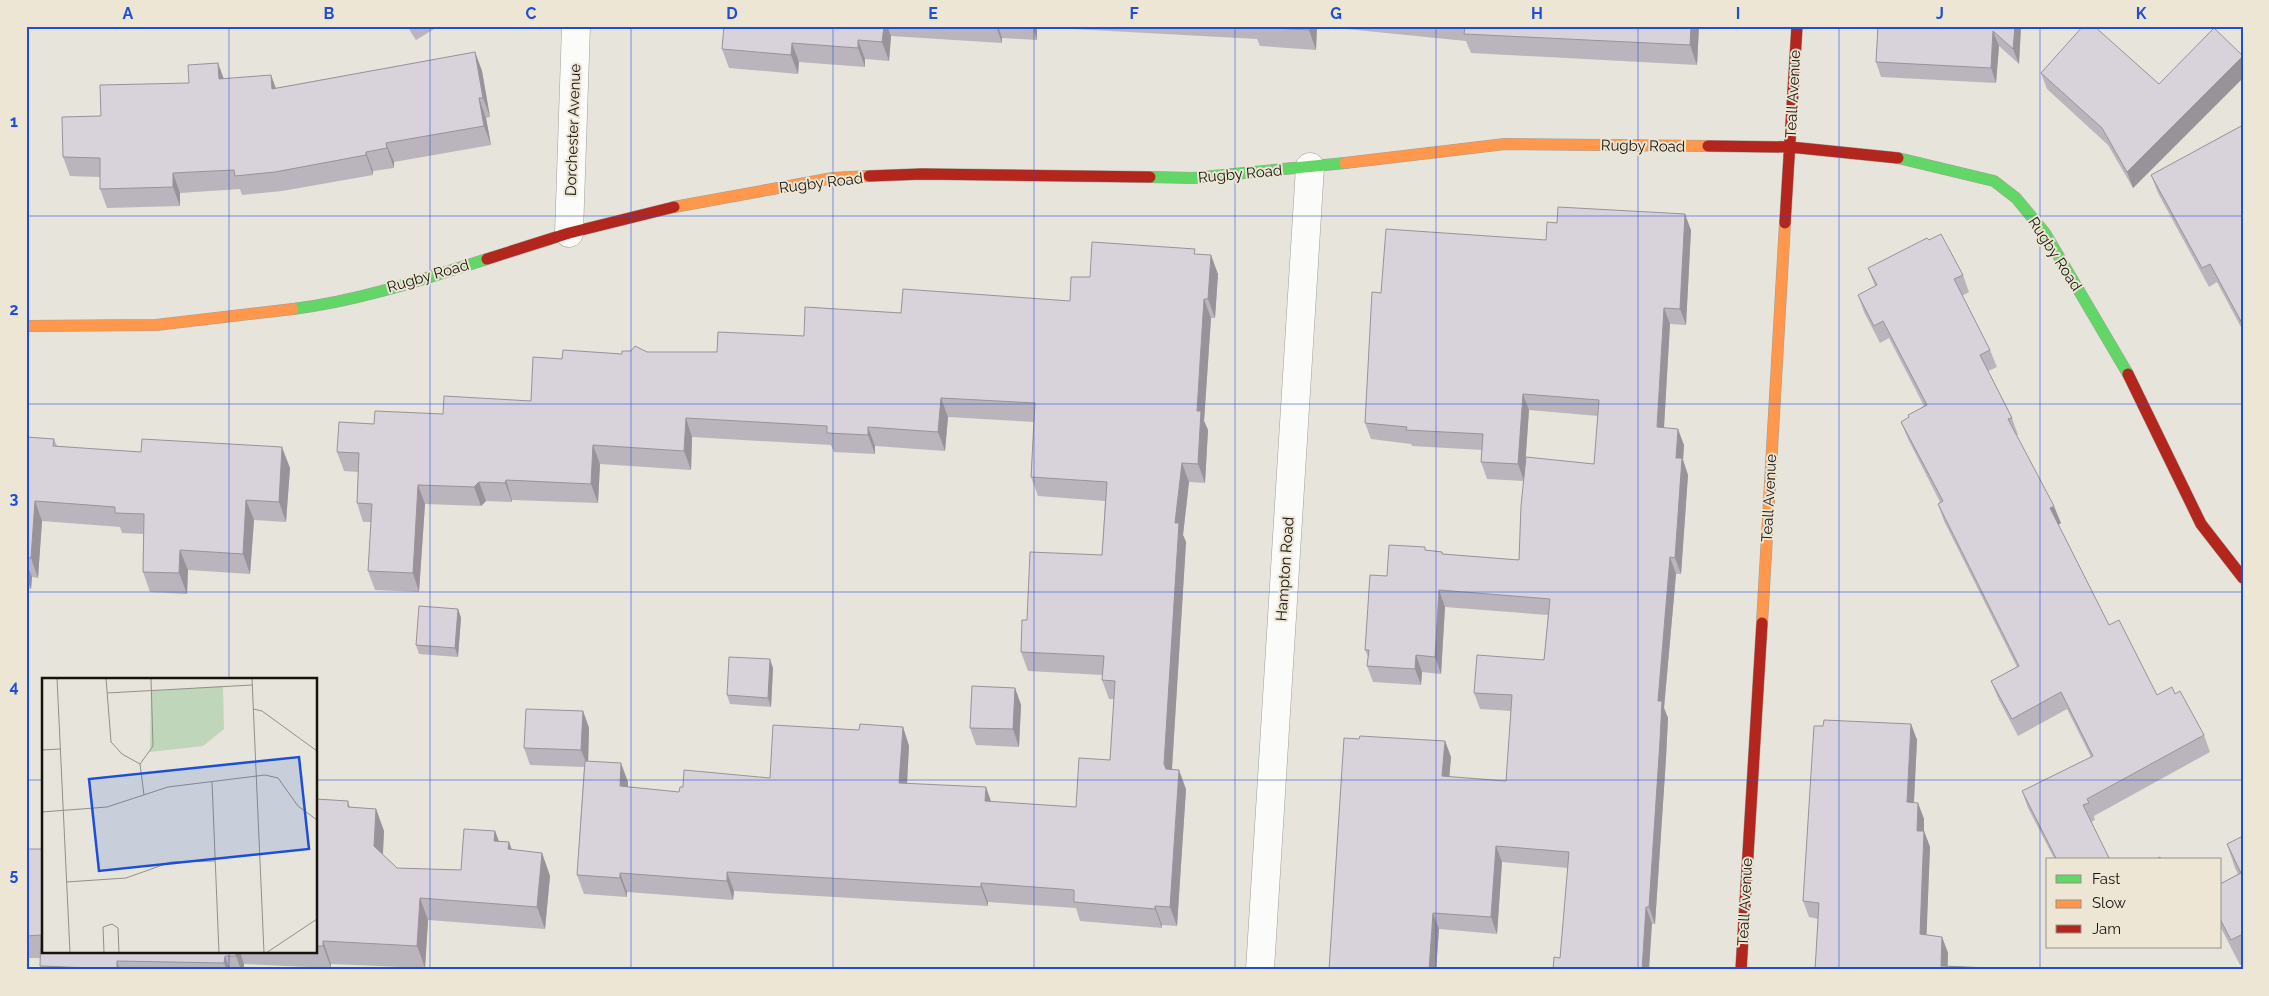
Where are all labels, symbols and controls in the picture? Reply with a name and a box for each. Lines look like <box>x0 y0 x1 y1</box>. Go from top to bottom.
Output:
text: A <box>123 4 134 23</box>
text: B <box>324 4 335 23</box>
text: C <box>526 4 537 23</box>
text: D <box>726 4 738 23</box>
text: E <box>928 4 938 23</box>
text: F <box>1129 4 1139 23</box>
text: G <box>1330 4 1342 23</box>
text: H <box>1531 4 1543 23</box>
text: I <box>1736 4 1740 23</box>
text: J <box>1936 4 1944 23</box>
text: K <box>2136 4 2147 23</box>
street label: Teall Avenue <box>1782 49 1804 138</box>
street label: Dorchester Avenue <box>562 63 584 196</box>
text: 1 <box>10 112 18 131</box>
street label: Rugby Road <box>1601 136 1685 156</box>
street label: Rugby Road <box>1197 161 1283 187</box>
street label: Rugby Road <box>778 169 864 197</box>
street label: Rugby Road <box>2024 214 2086 294</box>
street label: Rugby Road <box>385 256 471 296</box>
text: 2 <box>9 300 19 319</box>
street label: Teall Avenue <box>1758 453 1780 542</box>
text: 3 <box>10 489 19 508</box>
street label: Hampton Road <box>1272 516 1298 622</box>
text: 4 <box>9 677 19 696</box>
inset map <box>42 678 318 954</box>
street label: Teall Avenue <box>1734 857 1756 946</box>
legend <box>2046 858 2222 948</box>
text: 5 <box>10 865 19 884</box>
text: Fast <box>2092 870 2120 888</box>
text: Slow <box>2092 894 2126 912</box>
text: Jam <box>2092 920 2121 938</box>

